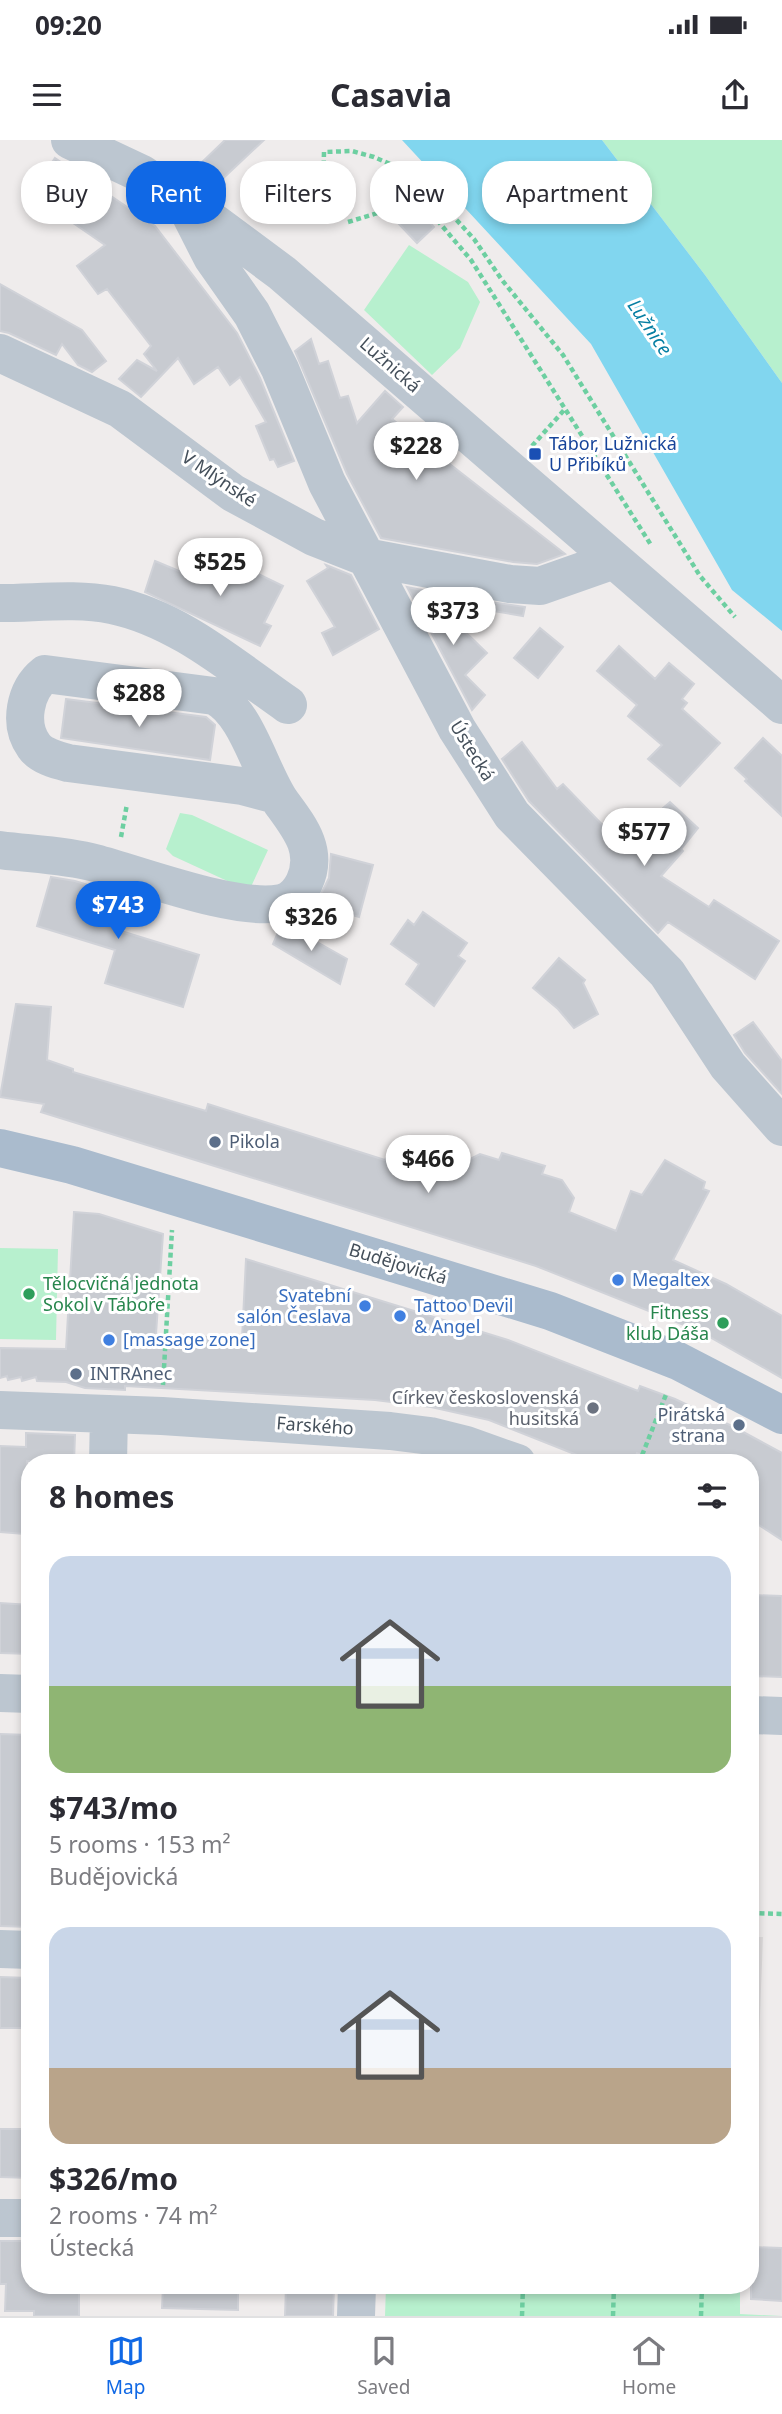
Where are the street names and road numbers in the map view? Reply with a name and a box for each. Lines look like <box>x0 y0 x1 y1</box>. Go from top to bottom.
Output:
street label: Lužnická <box>355 331 426 397</box>
street label: V Mlýnské <box>178 444 262 512</box>
street label: Ústecká <box>445 716 501 785</box>
street label: Budějovická <box>346 1237 450 1289</box>
street label: Farského <box>276 1410 354 1440</box>

